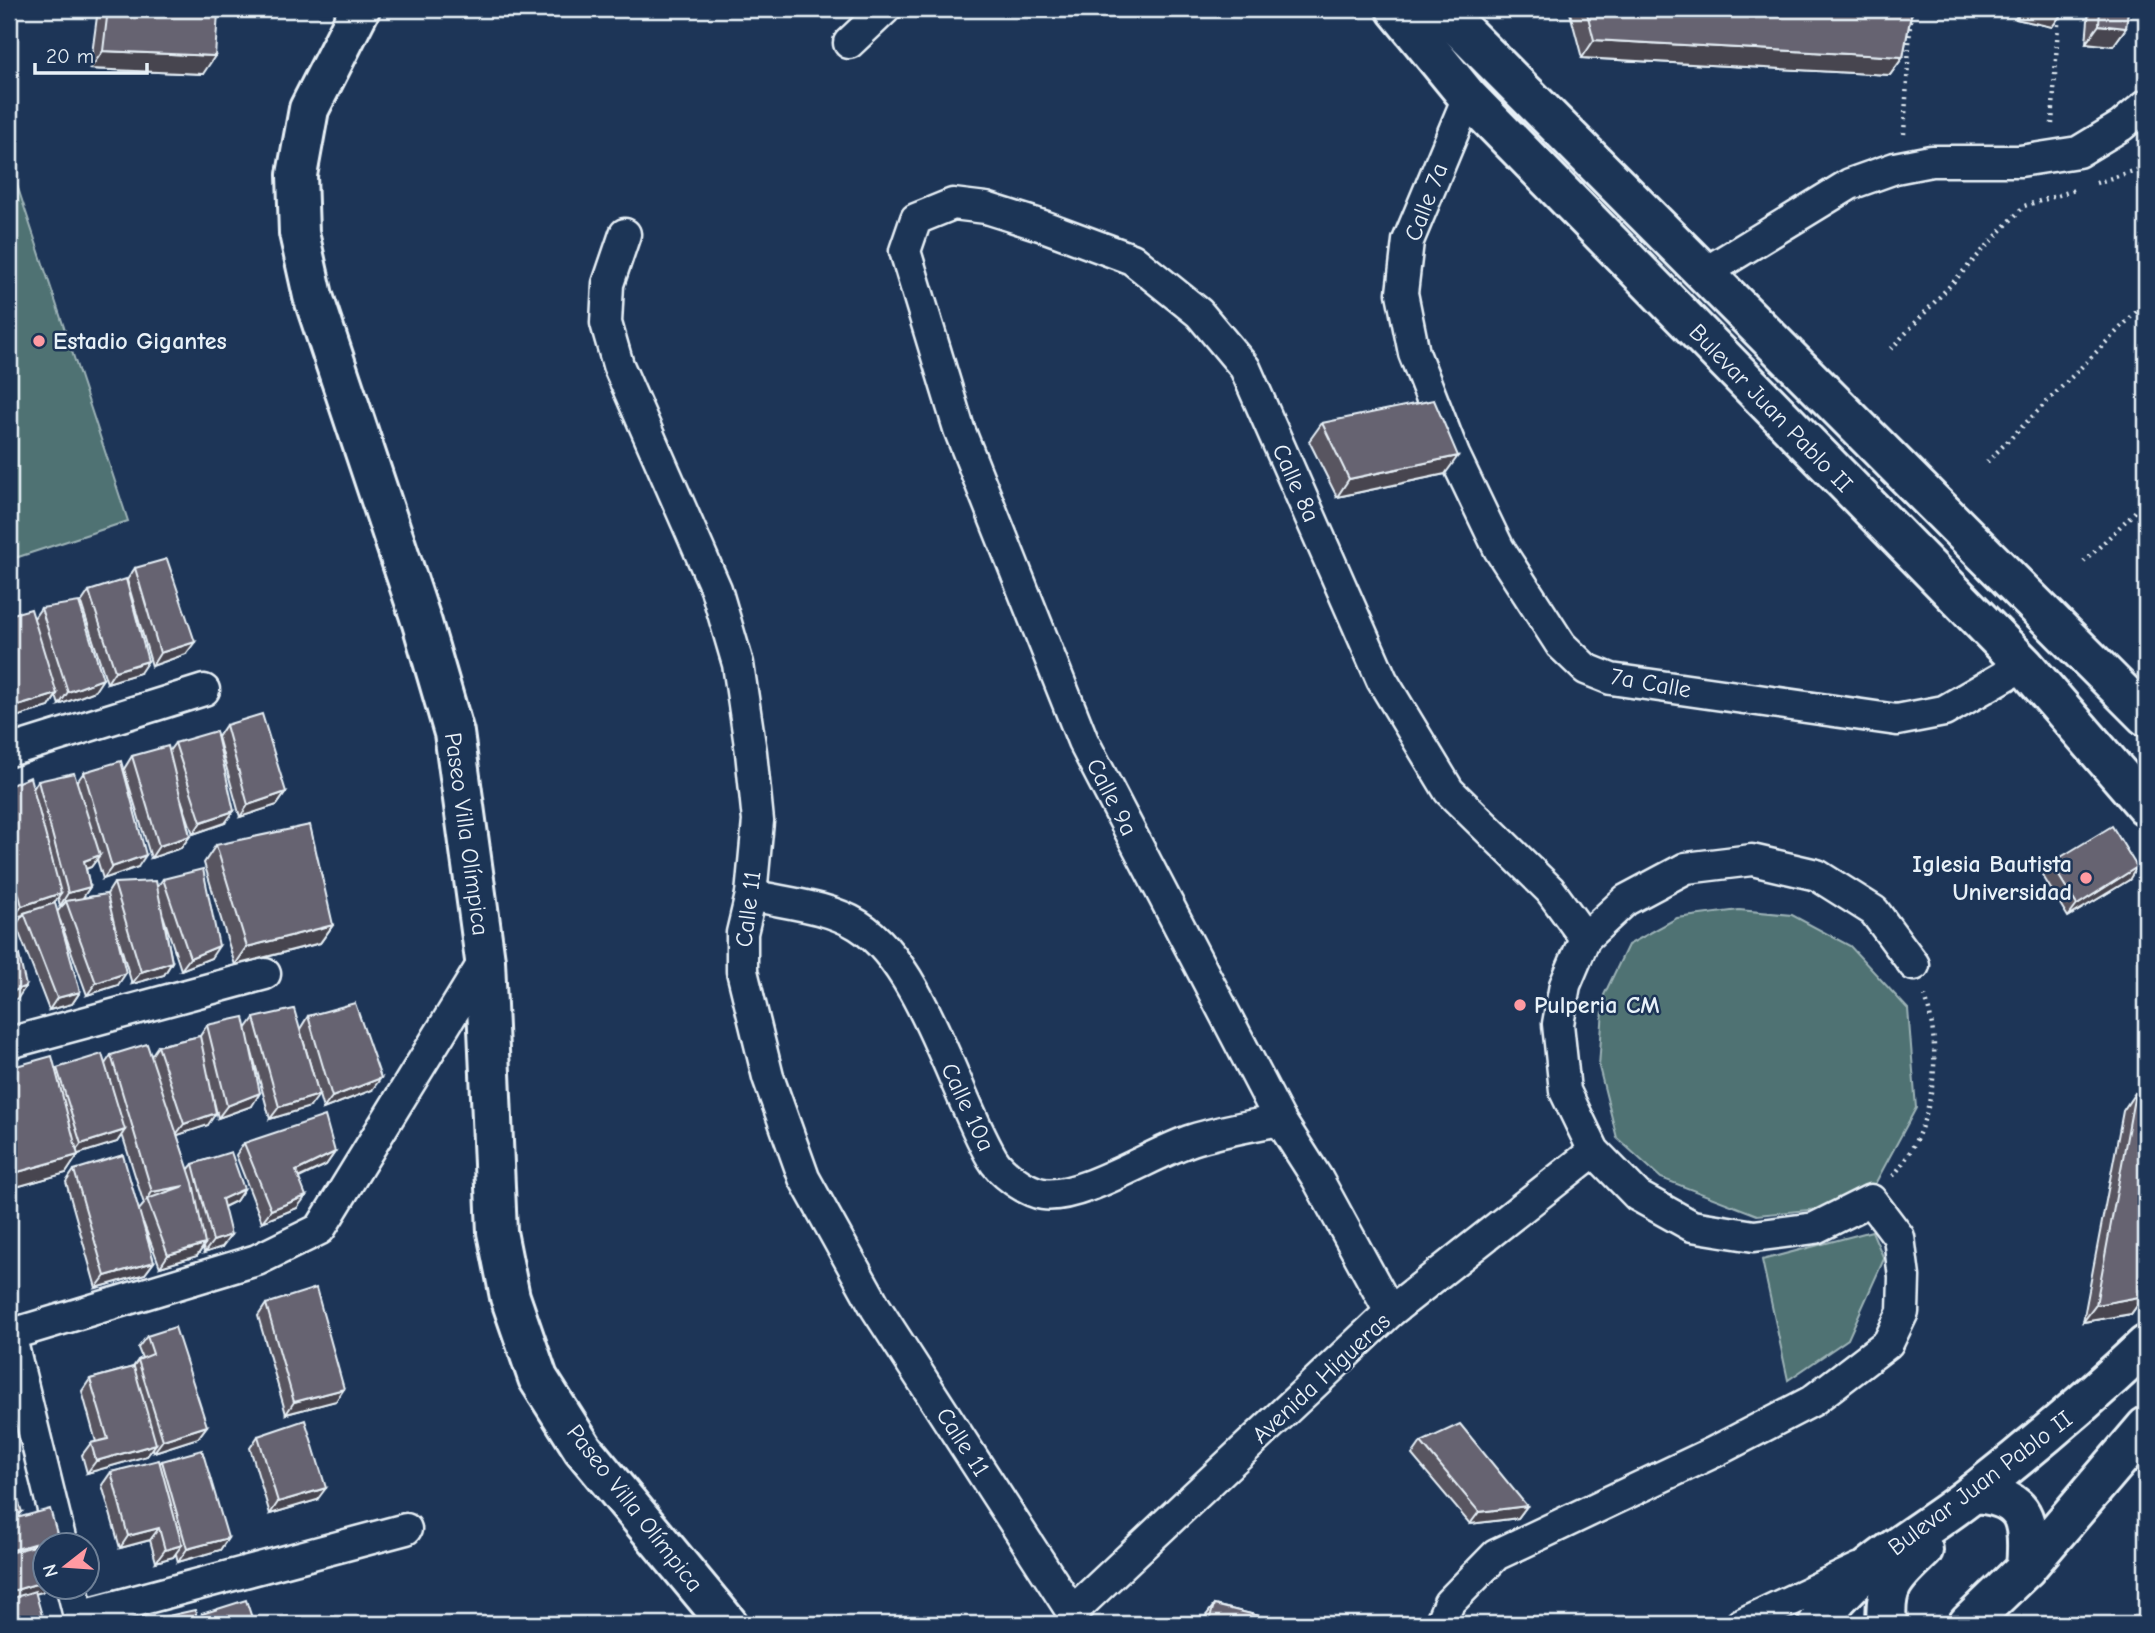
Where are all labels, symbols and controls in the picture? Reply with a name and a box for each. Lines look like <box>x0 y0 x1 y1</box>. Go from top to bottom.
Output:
scale bar <box>35 32 147 76</box>
text: 20 m <box>46 44 94 68</box>
street label: Calle 7a <box>1398 159 1454 245</box>
street label: Bulevar Juan Pablo II <box>1683 318 1859 498</box>
place label: Estadio Gigantes <box>53 327 227 355</box>
marker: Estadio Gigantes <box>31 333 47 349</box>
street label: Calle 8a <box>1266 440 1326 526</box>
street label: 7a Calle <box>1608 662 1694 704</box>
street label: Paseo Villa Olímpica <box>439 731 495 937</box>
street label: Calle 9a <box>1081 754 1143 840</box>
place label: Iglesia Bautista Universidad <box>1912 850 2072 906</box>
street label: Calle 11 <box>729 869 767 949</box>
marker: Iglesia Bautista Universidad <box>2078 870 2094 886</box>
place label: Pulperia CM <box>1534 991 1660 1019</box>
marker: Pulperia CM <box>1512 997 1528 1013</box>
street label: Calle 10a <box>935 1058 1001 1156</box>
street label: Avenida Higueras <box>1246 1307 1396 1449</box>
street label: Calle 11 <box>930 1402 996 1482</box>
street label: Bulevar Juan Pablo II <box>1882 1405 2078 1561</box>
street label: Paseo Villa Olímpica <box>561 1419 709 1597</box>
north arrow <box>32 1532 102 1602</box>
text: N <box>38 1562 63 1580</box>

